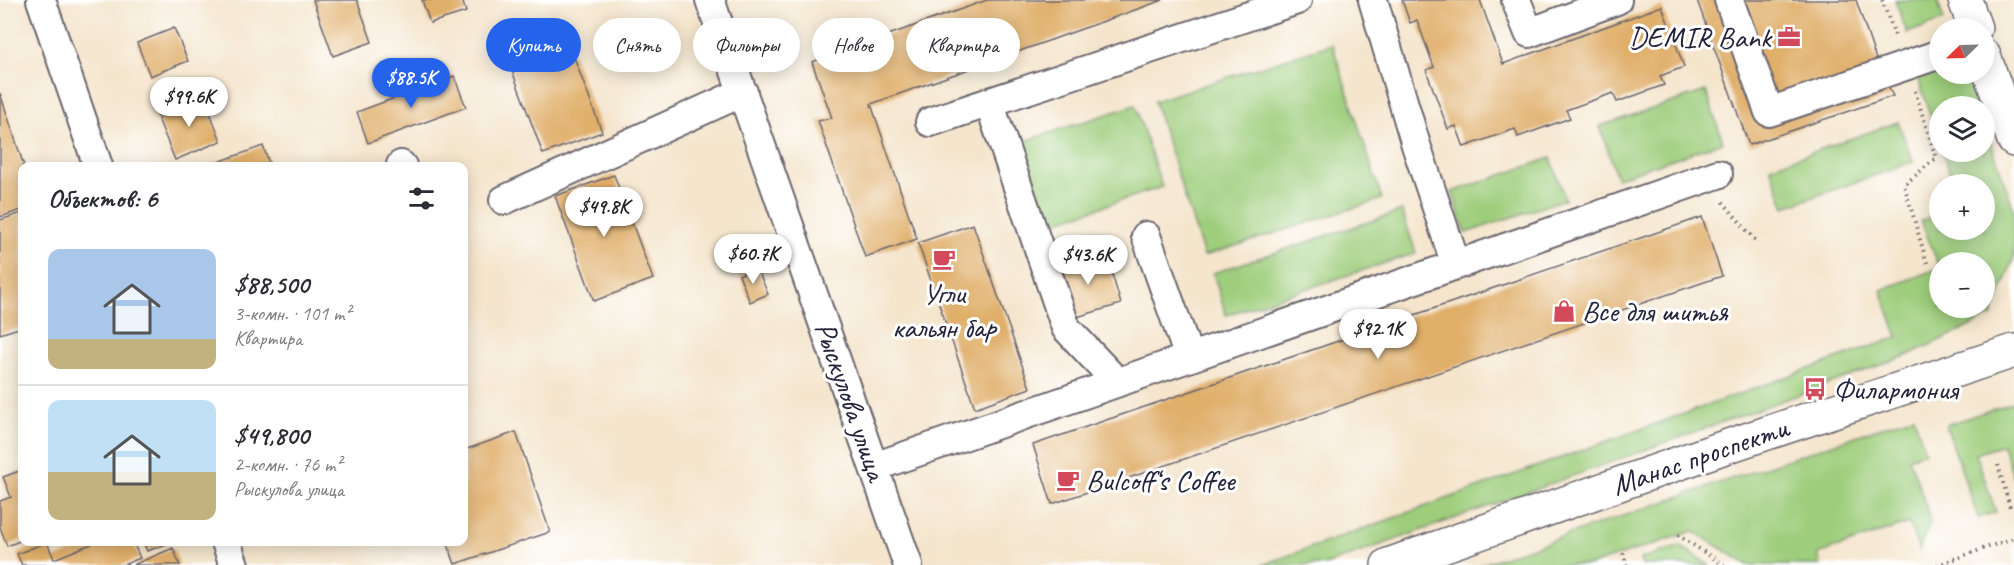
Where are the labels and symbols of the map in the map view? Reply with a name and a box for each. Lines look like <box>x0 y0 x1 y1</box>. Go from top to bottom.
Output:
place label: DEMIR Bank <box>1629 18 1773 56</box>
north arrow <box>1929 18 1995 84</box>
office icon: DEMIR Bank <box>1776 24 1802 50</box>
pin: $88.5K <box>362 58 460 109</box>
pin: $99.6K <box>140 77 238 128</box>
pin: $49.8K <box>555 187 653 238</box>
pin: $60.7K <box>704 234 802 285</box>
pin: $43.6K <box>1039 235 1137 286</box>
cafe icon: Угли кальян бар <box>931 246 957 272</box>
place label: Угли кальян бар <box>892 274 998 346</box>
place label: Все для шитья <box>1582 292 1729 330</box>
shop icon: Все для шитья <box>1551 298 1577 324</box>
pin: $92.1K <box>1329 309 1427 360</box>
street label: Рыскулова улица <box>806 317 897 488</box>
place label: Филармония <box>1833 370 1960 408</box>
bus stop icon: Филармония <box>1802 376 1828 402</box>
street label: Манас проспекти <box>1607 407 1795 504</box>
place label: Bulcoff‘s Coffee <box>1086 461 1237 499</box>
cafe icon: Bulcoff‘s Coffee <box>1055 467 1081 493</box>

